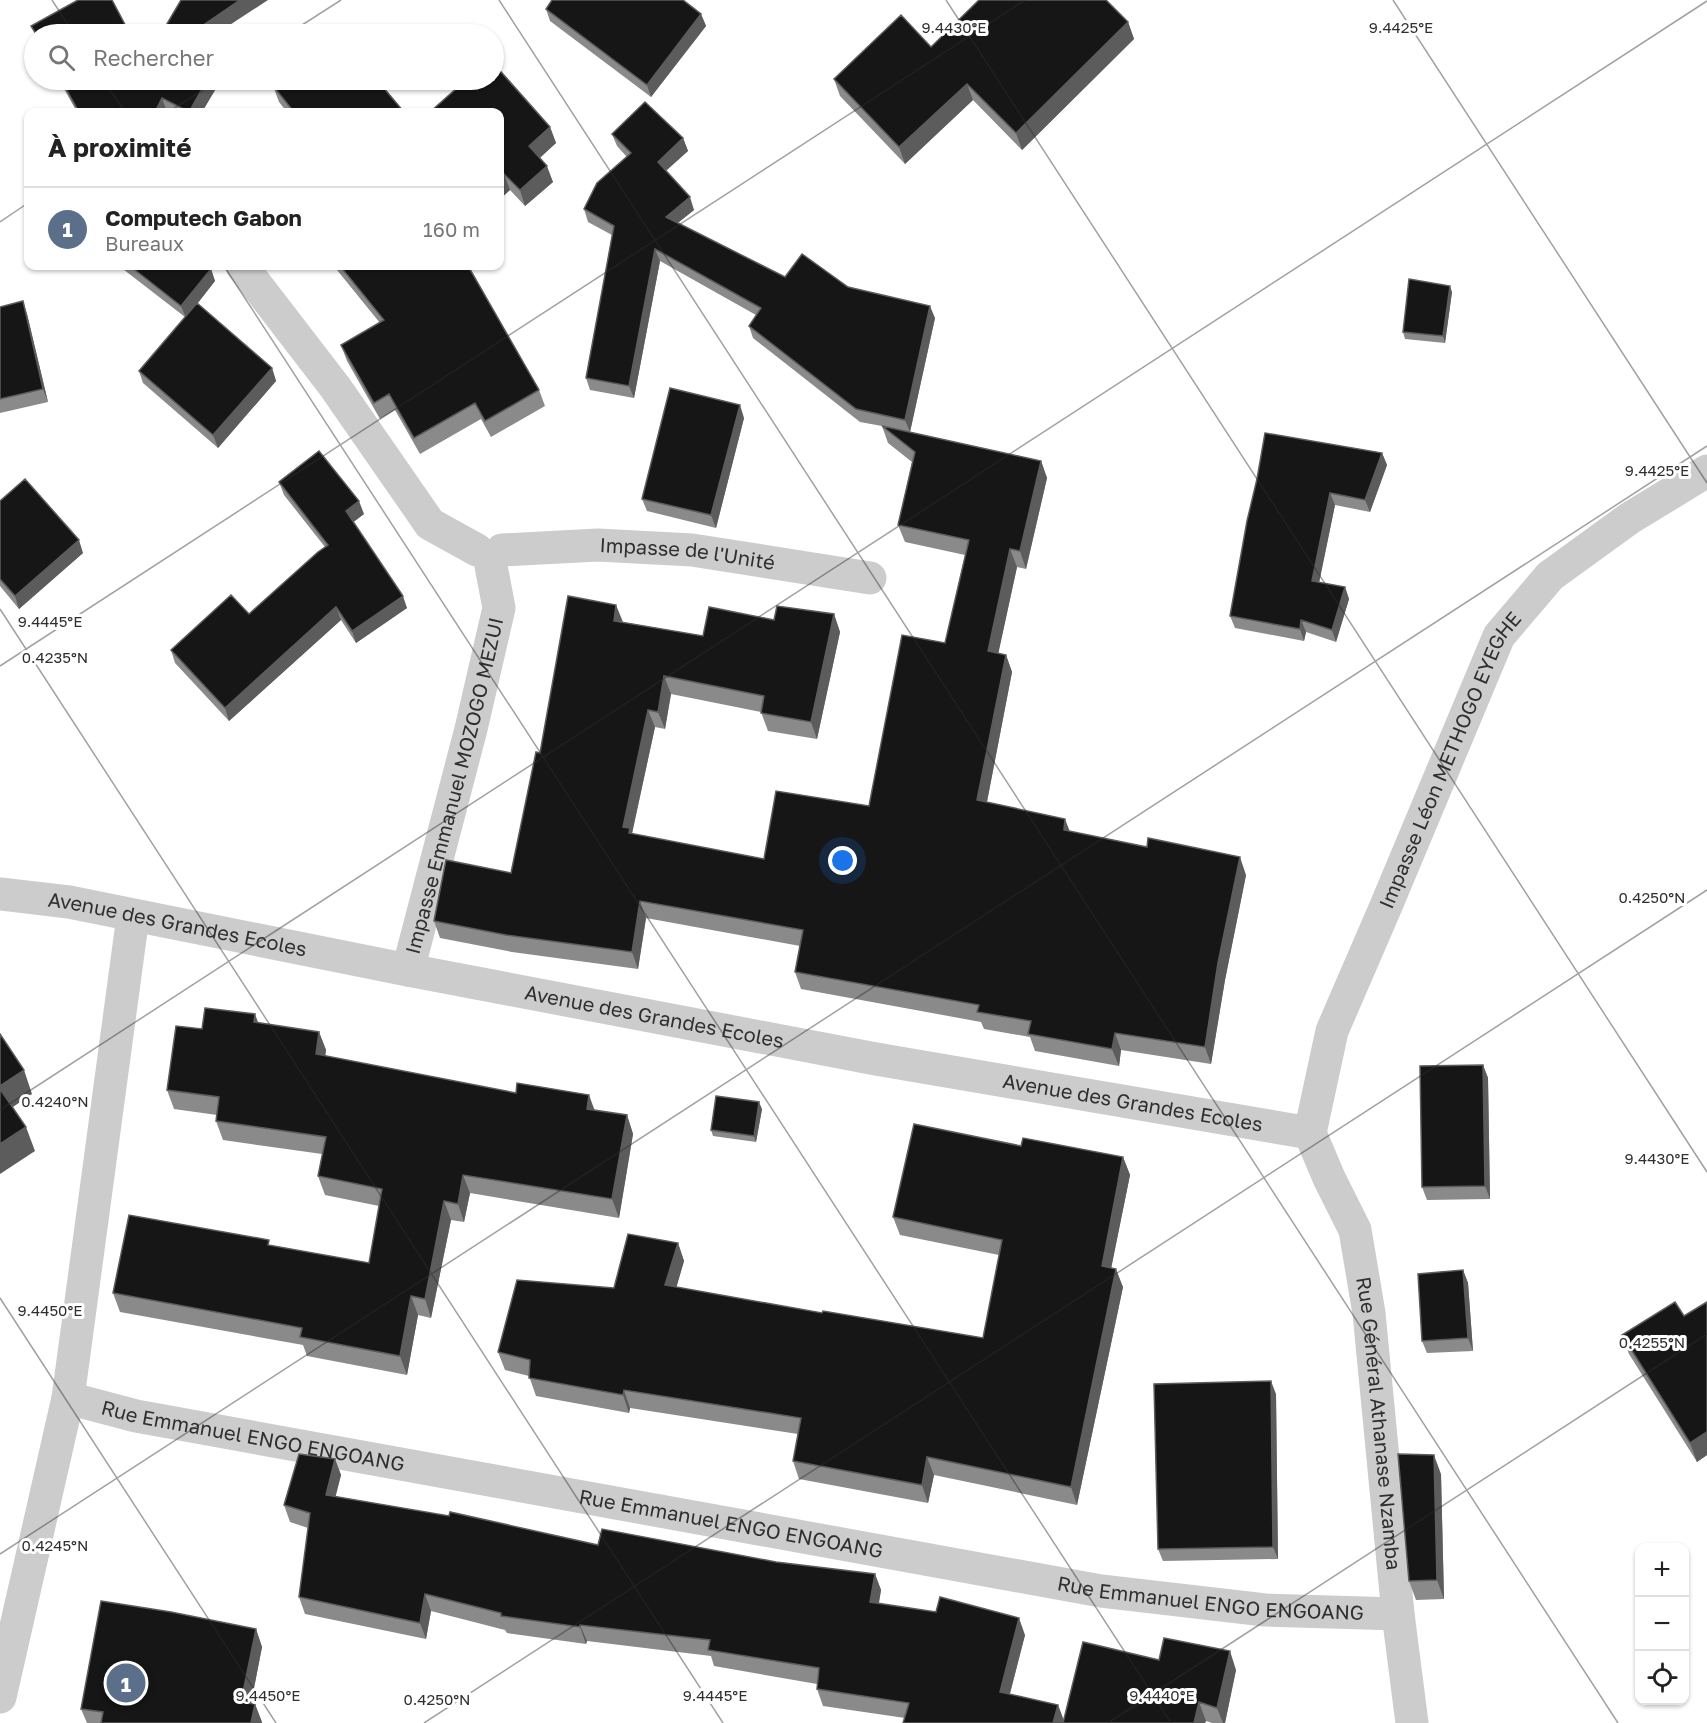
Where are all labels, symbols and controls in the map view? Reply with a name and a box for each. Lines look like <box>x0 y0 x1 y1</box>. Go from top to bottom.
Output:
text: 9.4430°E <box>922 18 986 36</box>
text: 9.4425°E <box>1369 18 1433 36</box>
search box <box>24 24 504 90</box>
icon: search <box>45 41 78 74</box>
text: Rechercher <box>93 44 214 71</box>
text: À proximité <box>48 132 192 163</box>
text: Computech Gabon <box>105 204 302 231</box>
text: 1 <box>62 217 73 241</box>
text: 160 m <box>423 217 480 241</box>
text: Bureaux <box>105 231 184 255</box>
text: 9.4425°E <box>1625 461 1689 479</box>
street label: Impasse de l'Unité <box>599 532 777 574</box>
street label: Impasse Léon METHOGO EYEGHE <box>1373 606 1526 912</box>
text: 9.4445°E <box>18 612 82 630</box>
street label: Impasse Emmanuel MOZOGO MEZUI <box>400 615 507 957</box>
text: 0.4235°N <box>22 648 88 666</box>
your location <box>828 846 857 875</box>
street label: Avenue des Grandes Ecoles <box>47 887 309 960</box>
text: 0.4250°N <box>1619 888 1685 906</box>
street label: Avenue des Grandes Ecoles <box>523 979 786 1052</box>
street label: Avenue des Grandes Ecoles <box>1001 1068 1265 1136</box>
text: 0.4240°N <box>21 1092 89 1110</box>
text: 9.4430°E <box>1625 1149 1689 1167</box>
street label: Rue Général Athanase Nzamba <box>1352 1275 1407 1571</box>
text: 9.4450°E <box>18 1301 82 1319</box>
text: 0.4255°N <box>1619 1333 1685 1351</box>
street label: Rue Emmanuel ENGO ENGOANG <box>99 1394 407 1475</box>
street label: Rue Emmanuel ENGO ENGOANG <box>577 1484 885 1562</box>
text: 0.4245°N <box>22 1536 88 1554</box>
map controls <box>1635 1543 1689 1705</box>
button: + <box>1635 1543 1689 1597</box>
street label: Rue Emmanuel ENGO ENGOANG <box>1056 1570 1364 1624</box>
button: − <box>1635 1597 1689 1651</box>
button: locate <box>1635 1651 1689 1705</box>
pin: 1 <box>106 1660 146 1706</box>
text: 9.4450°E <box>236 1686 300 1704</box>
text: 9.4445°E <box>683 1686 747 1704</box>
text: 9.4440°E <box>1129 1686 1195 1704</box>
text: 0.4250°N <box>404 1690 470 1708</box>

